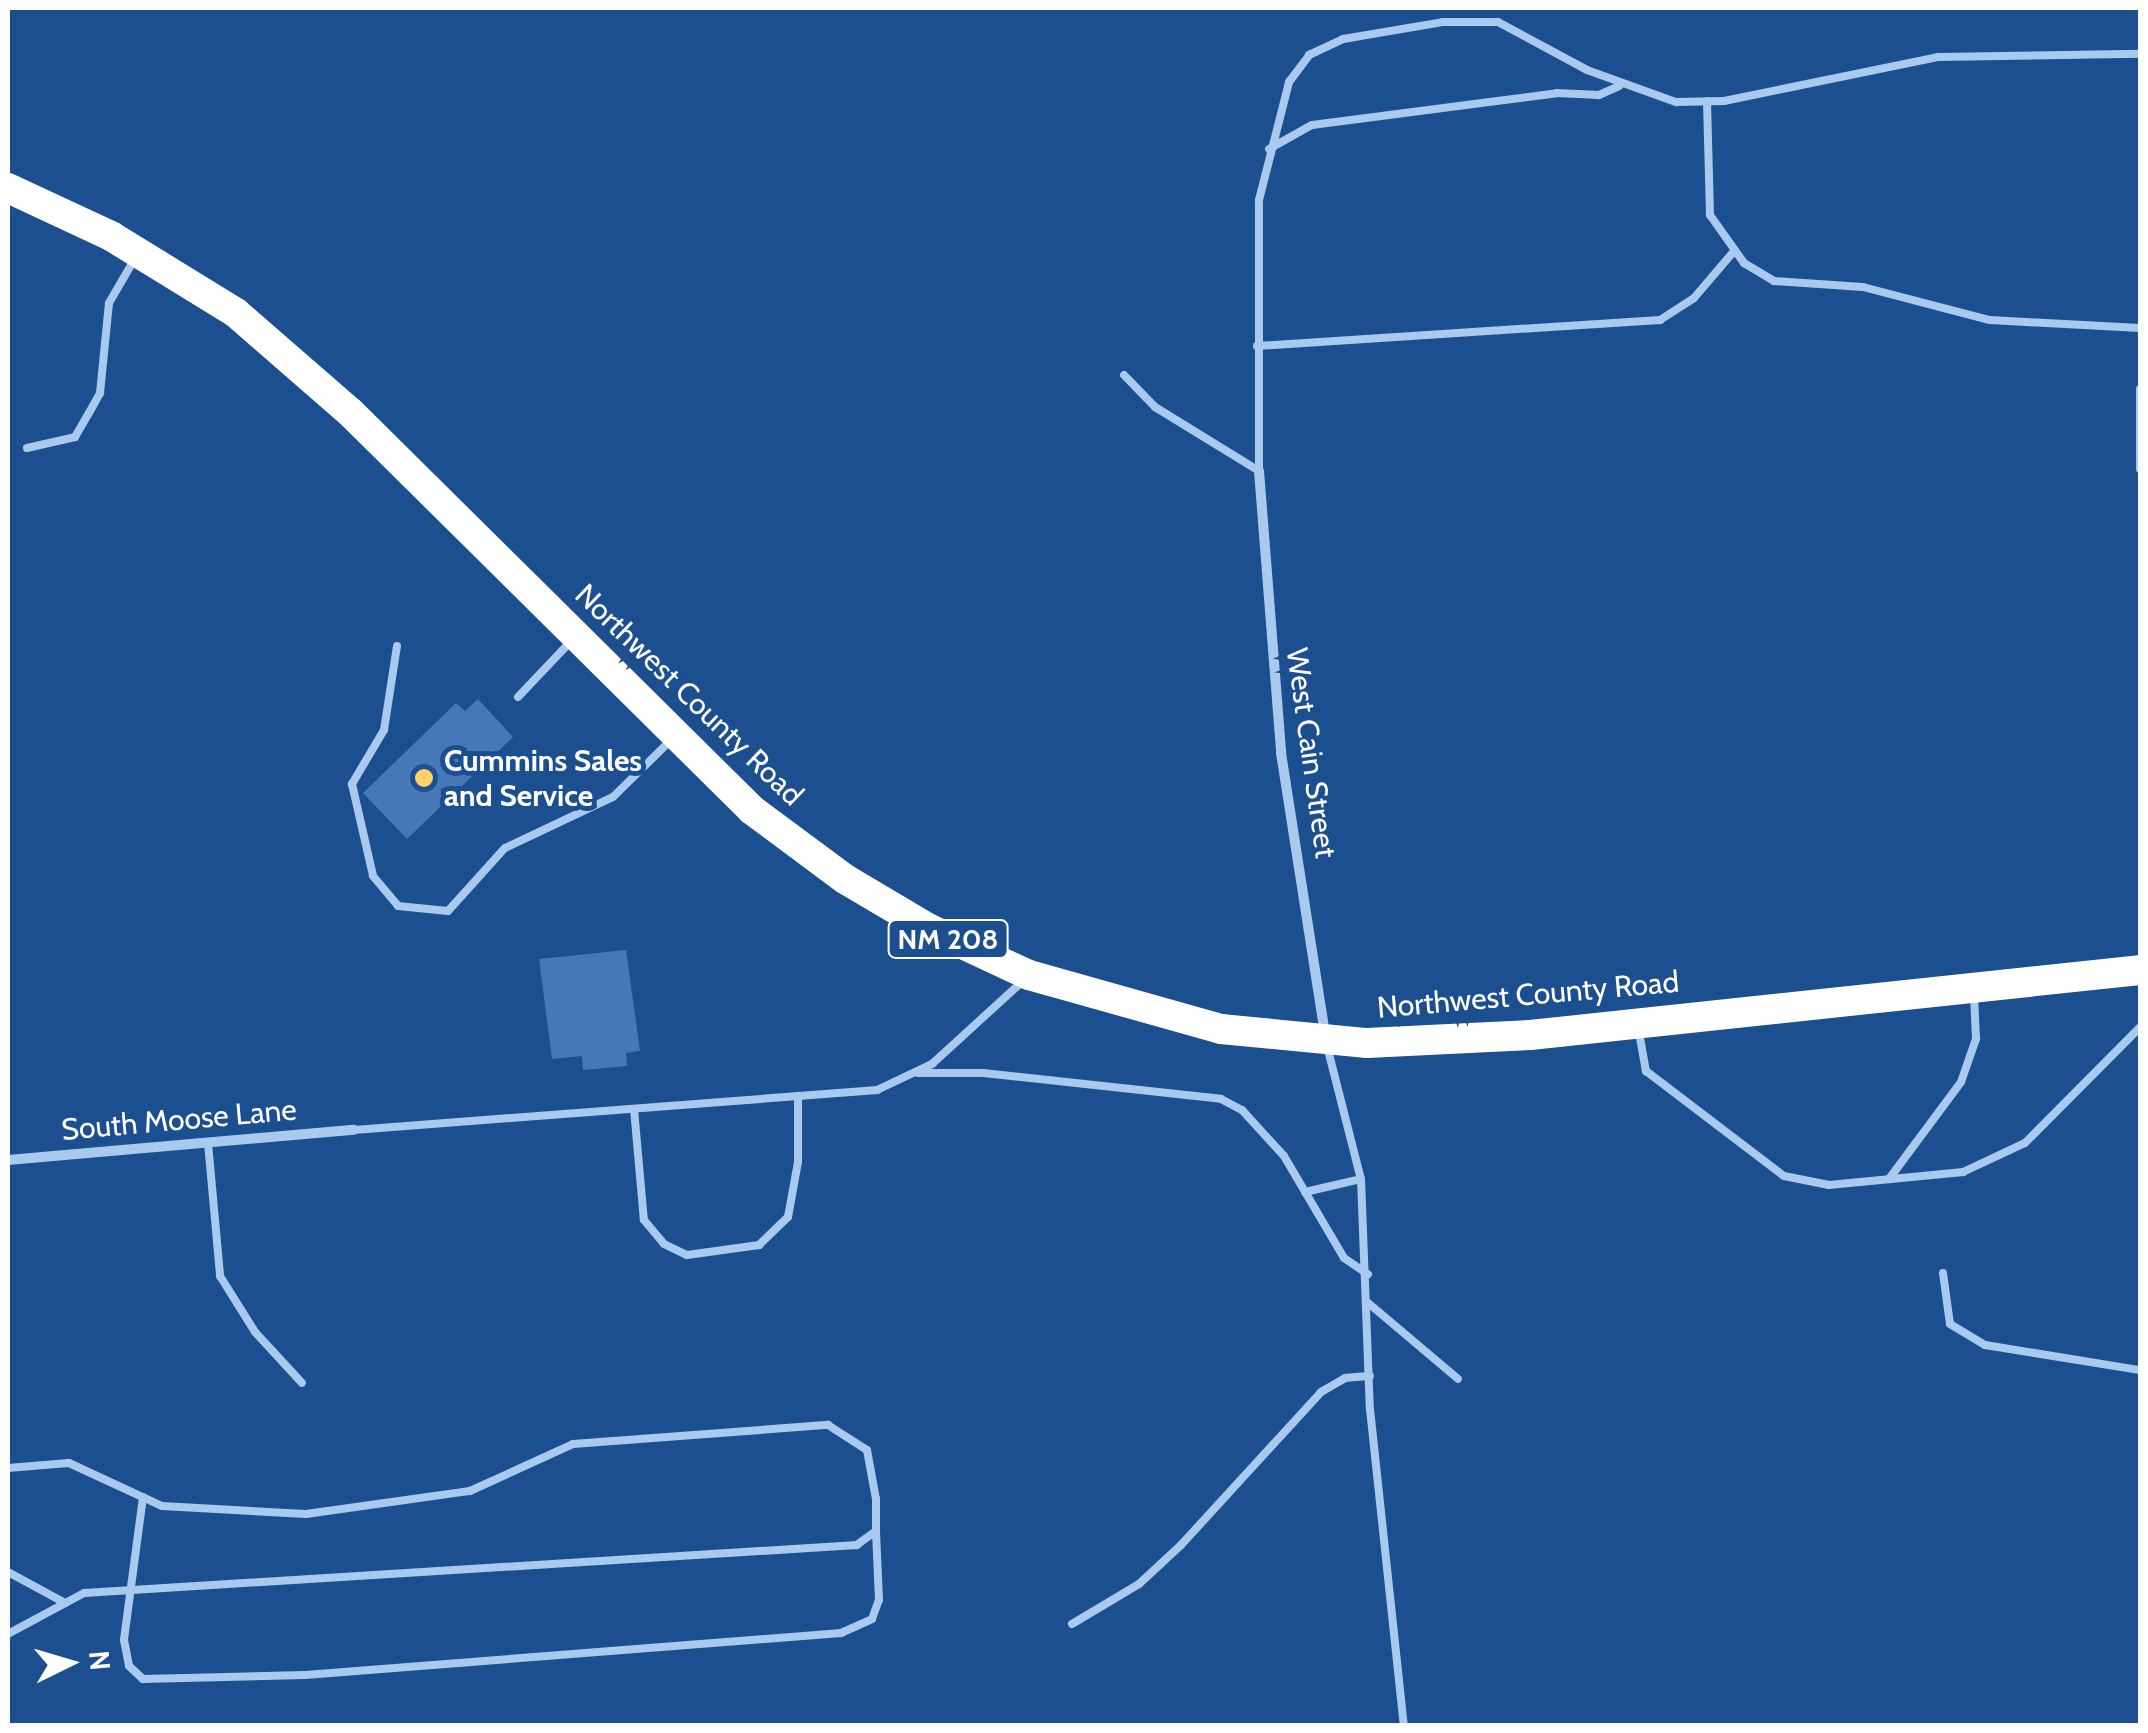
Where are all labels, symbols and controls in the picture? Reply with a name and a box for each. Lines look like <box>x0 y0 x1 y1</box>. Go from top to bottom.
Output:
street label: Northwest County Road <box>568 577 810 813</box>
street label: West Cain Street <box>1278 646 1344 860</box>
place label: Cummins Sales and Service <box>444 743 642 814</box>
marker: Cummins Sales and Service <box>413 767 435 789</box>
road number: NM 208 <box>886 916 1010 962</box>
street label: Northwest County Road <box>1376 964 1680 1026</box>
street label: South Moose Lane <box>60 1092 298 1148</box>
north arrow <box>20 1613 120 1713</box>
text: N <box>82 1649 118 1672</box>

